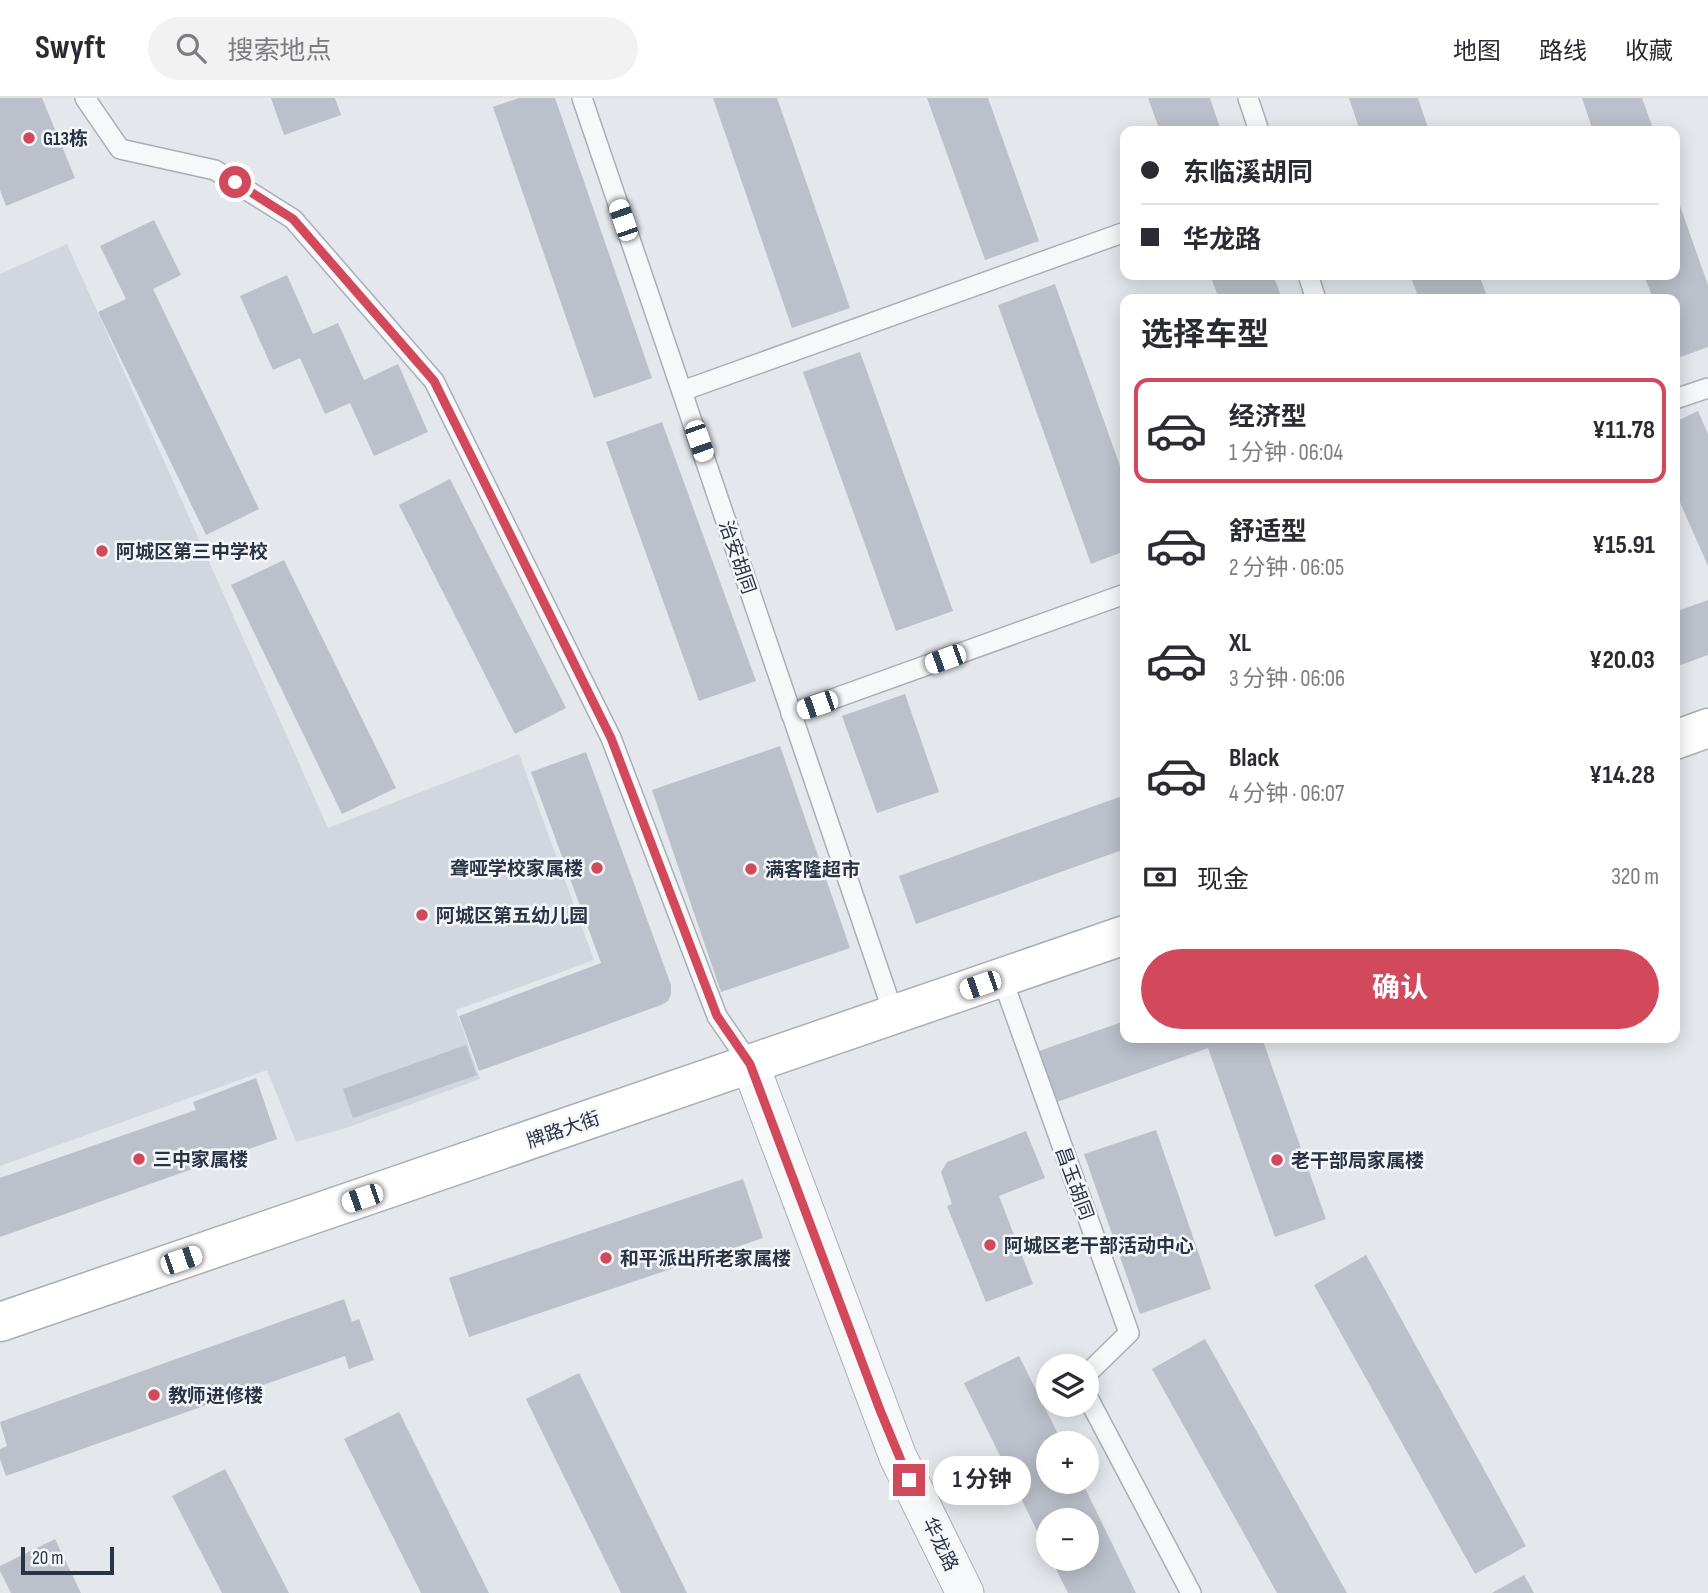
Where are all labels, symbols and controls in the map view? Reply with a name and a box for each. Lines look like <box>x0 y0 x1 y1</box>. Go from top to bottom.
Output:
search box <box>148 17 638 80</box>
text: Swyft <box>35 28 106 68</box>
icon: search <box>172 29 210 67</box>
text: 搜索地点 <box>228 36 332 67</box>
text: 地图 <box>1453 37 1501 66</box>
text: 路线 <box>1539 37 1587 66</box>
text: 收藏 <box>1625 37 1673 66</box>
place label: G13栋 <box>43 128 88 151</box>
marker: G13栋 <box>21 130 37 146</box>
text: 东临溪胡同 <box>1183 158 1313 189</box>
route start <box>219 166 251 198</box>
car <box>607 197 640 243</box>
text: 华龙路 <box>1183 225 1261 256</box>
text: 选择车型 <box>1141 316 1269 355</box>
icon: car <box>1145 399 1208 462</box>
text: 经济型 <box>1229 402 1307 433</box>
text: ¥11.78 <box>1592 415 1655 446</box>
car <box>683 418 716 464</box>
text: 1 分钟 · 06:04 <box>1229 439 1343 467</box>
icon: car <box>1145 514 1208 577</box>
text: 舒适型 <box>1229 517 1307 548</box>
street label: 治安胡同 <box>713 518 760 597</box>
text: ¥15.91 <box>1592 530 1655 561</box>
place label: 阿城区第三中学校 <box>116 541 268 564</box>
marker: 阿城区第三中学校 <box>94 543 110 559</box>
text: 2 分钟 · 06:05 <box>1229 554 1344 582</box>
text: XL <box>1229 628 1251 659</box>
icon: car <box>1145 629 1208 692</box>
car <box>922 642 969 676</box>
text: ¥20.03 <box>1589 645 1655 676</box>
text: 3 分钟 · 06:06 <box>1229 665 1345 693</box>
car <box>794 688 841 722</box>
text: Black <box>1229 743 1279 774</box>
icon: car <box>1145 744 1208 807</box>
text: ¥14.28 <box>1589 760 1655 791</box>
text: 4 分钟 · 06:07 <box>1229 780 1344 808</box>
place label: 聋哑学校家属楼 <box>450 858 583 881</box>
icon: cash <box>1141 858 1179 896</box>
place label: 满客隆超市 <box>765 859 860 882</box>
marker: 聋哑学校家属楼 <box>589 860 605 876</box>
marker: 满客隆超市 <box>743 861 759 877</box>
text: 320 m <box>1611 863 1659 891</box>
text: 现金 <box>1197 865 1249 896</box>
place label: 阿城区第五幼儿园 <box>436 905 588 928</box>
marker: 阿城区第五幼儿园 <box>414 907 430 923</box>
button: 确认 <box>1141 949 1659 1029</box>
car <box>957 968 1004 1002</box>
street label: 牌路大街 <box>524 1107 603 1154</box>
street label: 昌玉胡同 <box>1050 1144 1097 1223</box>
place label: 三中家属楼 <box>153 1149 248 1172</box>
place label: 老干部局家属楼 <box>1291 1150 1424 1173</box>
marker: 三中家属楼 <box>131 1151 147 1167</box>
marker: 老干部局家属楼 <box>1269 1152 1285 1168</box>
car <box>339 1181 386 1215</box>
place label: 阿城区老干部活动中心 <box>1004 1235 1194 1258</box>
marker: 阿城区老干部活动中心 <box>982 1237 998 1253</box>
car <box>158 1243 205 1277</box>
place label: 和平派出所老家属楼 <box>620 1248 791 1271</box>
marker: 和平派出所老家属楼 <box>598 1250 614 1266</box>
map controls <box>1036 1354 1099 1571</box>
button: layers <box>1036 1354 1099 1417</box>
place label: 教师进修楼 <box>168 1385 263 1408</box>
marker: 教师进修楼 <box>146 1387 162 1403</box>
button: + <box>1036 1431 1099 1494</box>
callout: 1 分钟 <box>934 1456 1032 1504</box>
route end <box>893 1464 925 1496</box>
text: 1 分钟 <box>953 1466 1011 1494</box>
button: − <box>1036 1508 1099 1571</box>
street label: 华龙路 <box>917 1514 962 1575</box>
scale bar <box>21 1544 114 1576</box>
text: 20 m <box>32 1547 64 1570</box>

